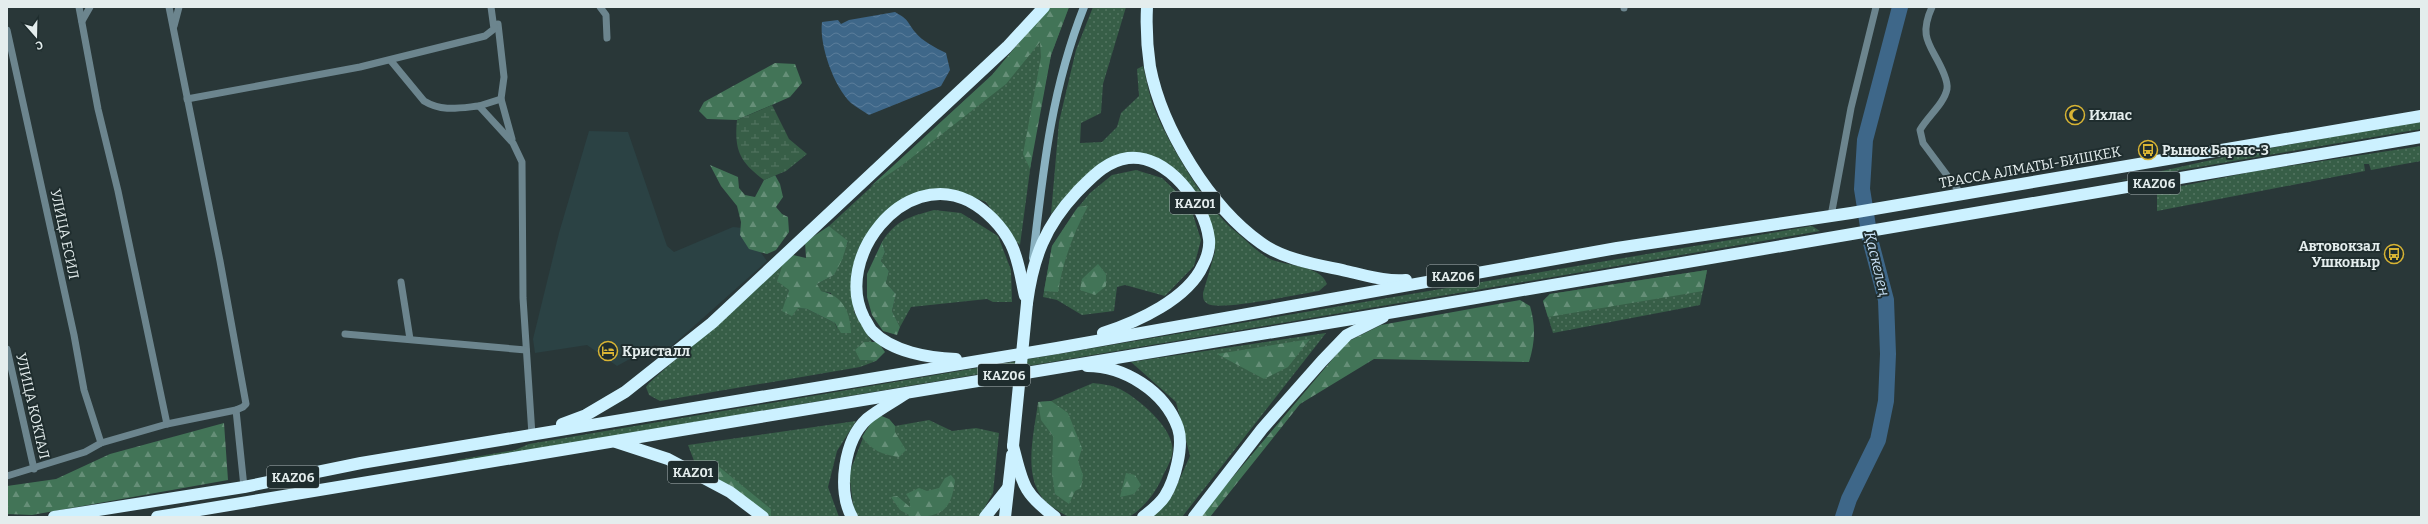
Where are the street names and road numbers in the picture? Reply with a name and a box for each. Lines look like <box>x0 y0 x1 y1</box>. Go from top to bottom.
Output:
street label: ТРАССА АЛМАТЫ-БИШКЕК <box>1938 143 2123 192</box>
road number: KАZ06 <box>2128 172 2180 194</box>
street label: УЛИЦА ЕСИЛ <box>47 188 82 281</box>
road number: KАZ01 <box>1170 192 1220 214</box>
road number: KАZ06 <box>1427 265 1479 287</box>
street label: УЛИЦА КОКТАЛ <box>12 351 53 461</box>
road number: KАZ06 <box>978 364 1030 386</box>
road number: KАZ01 <box>668 461 718 483</box>
road number: KАZ06 <box>267 466 319 488</box>

